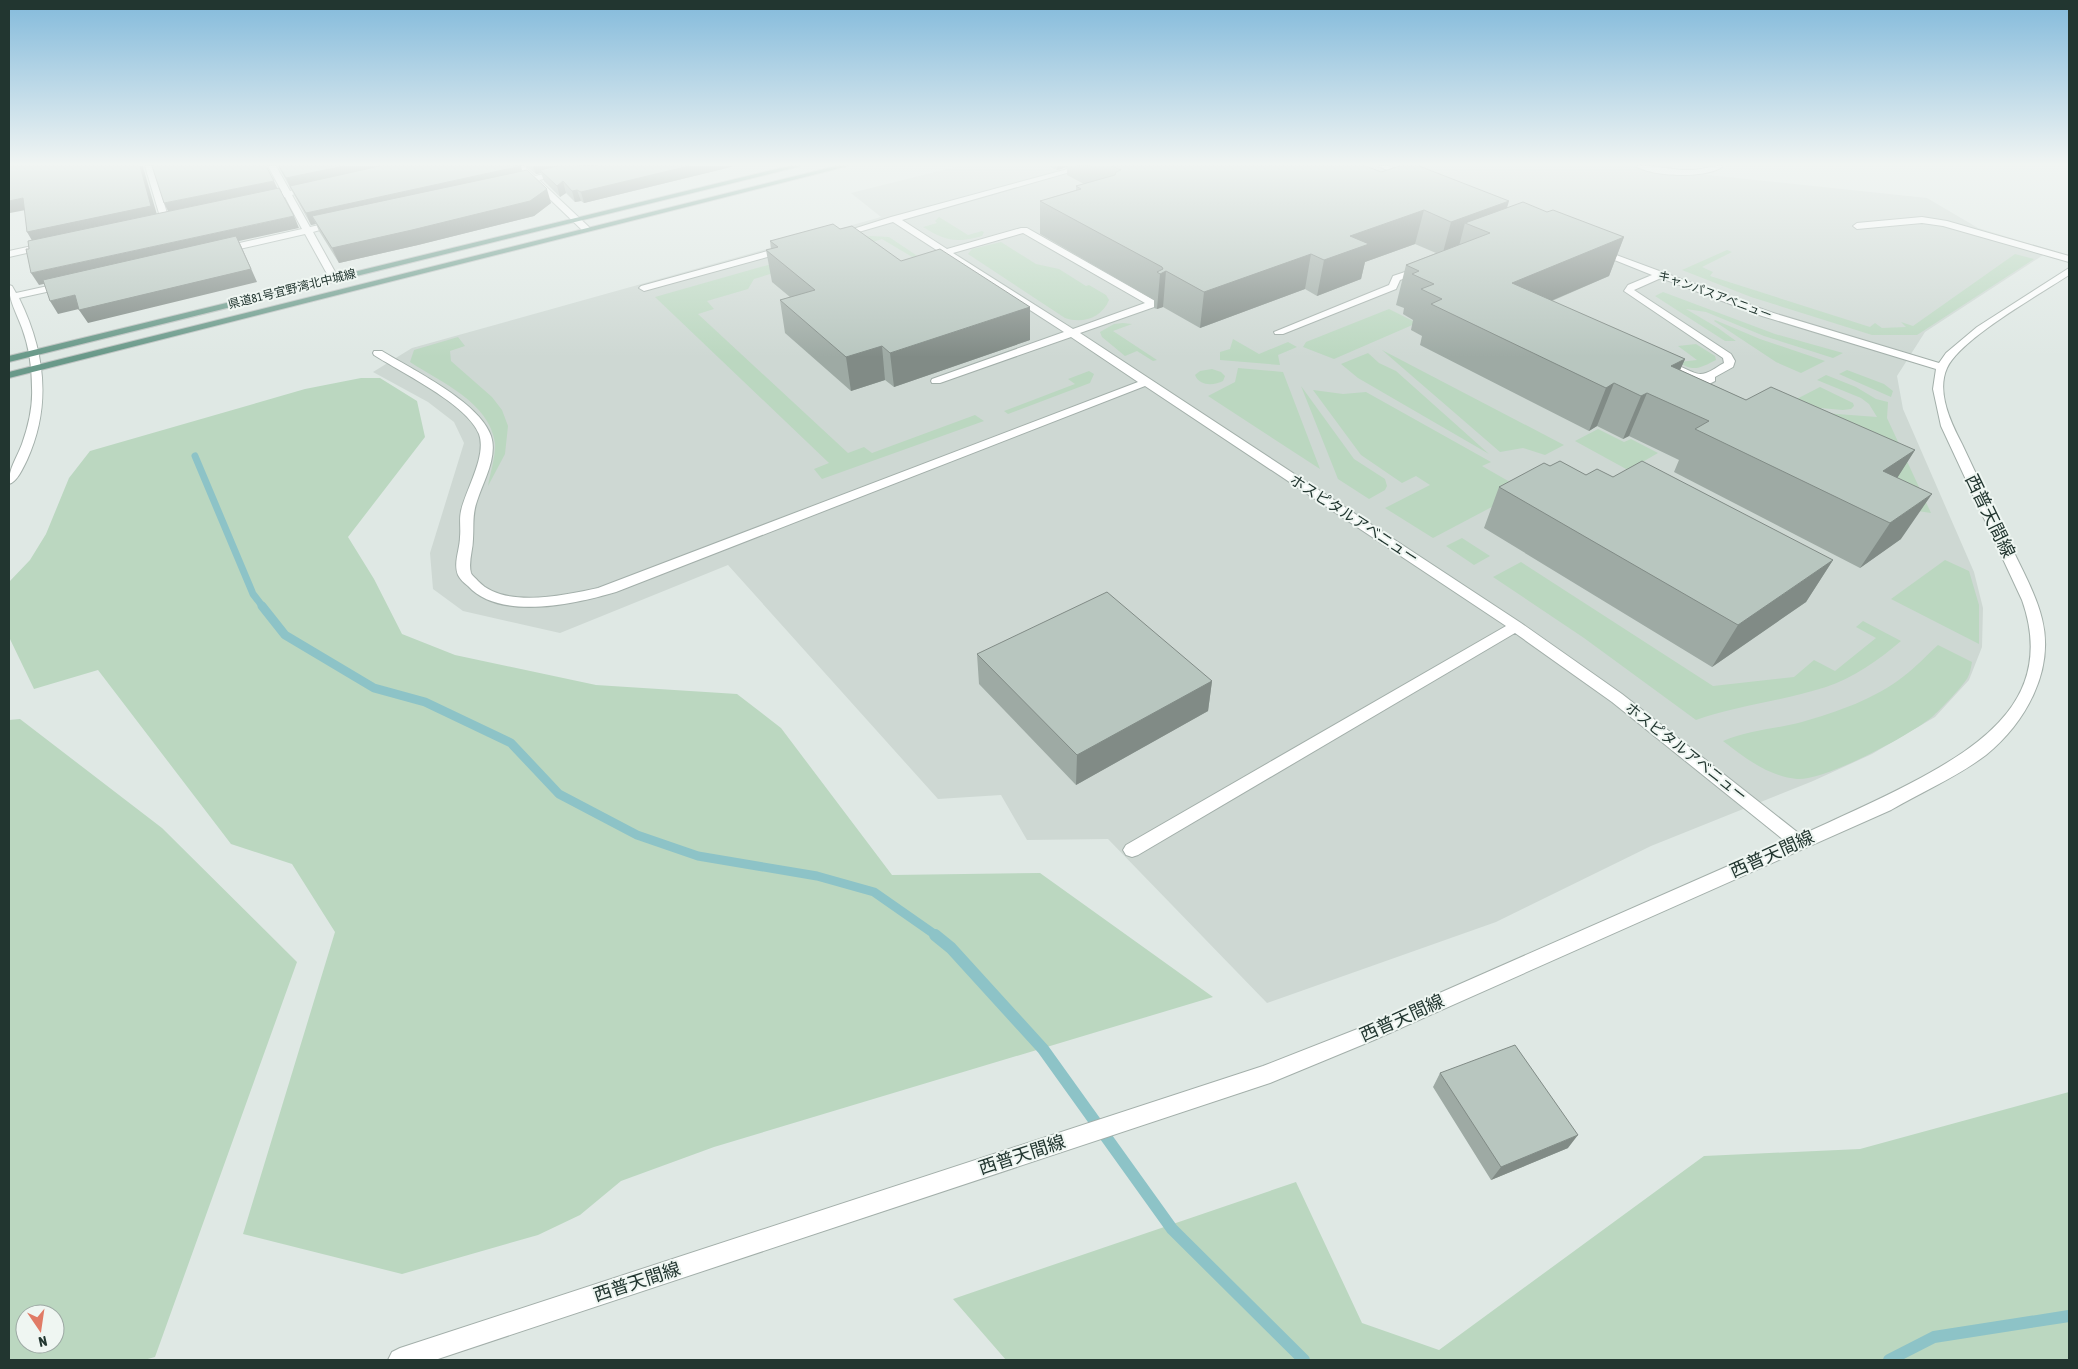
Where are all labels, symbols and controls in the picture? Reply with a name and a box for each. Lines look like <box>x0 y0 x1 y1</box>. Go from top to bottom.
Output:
street label: 県道81号宜野湾北中城線 <box>227 266 357 312</box>
street label: キャンパスアベニュー <box>1656 268 1774 322</box>
street label: ホスピタルアベニュー <box>1287 471 1422 566</box>
street label: 西普天間線 <box>1961 471 2020 561</box>
street label: ホスピタルアベニュー <box>1622 699 1751 804</box>
street label: 西普天間線 <box>1726 826 1817 881</box>
street label: 西普天間線 <box>1356 990 1447 1045</box>
street label: 西普天間線 <box>976 1131 1068 1178</box>
street label: 西普天間線 <box>591 1258 683 1305</box>
north arrow <box>15 1304 65 1354</box>
text: N <box>37 1333 49 1350</box>

